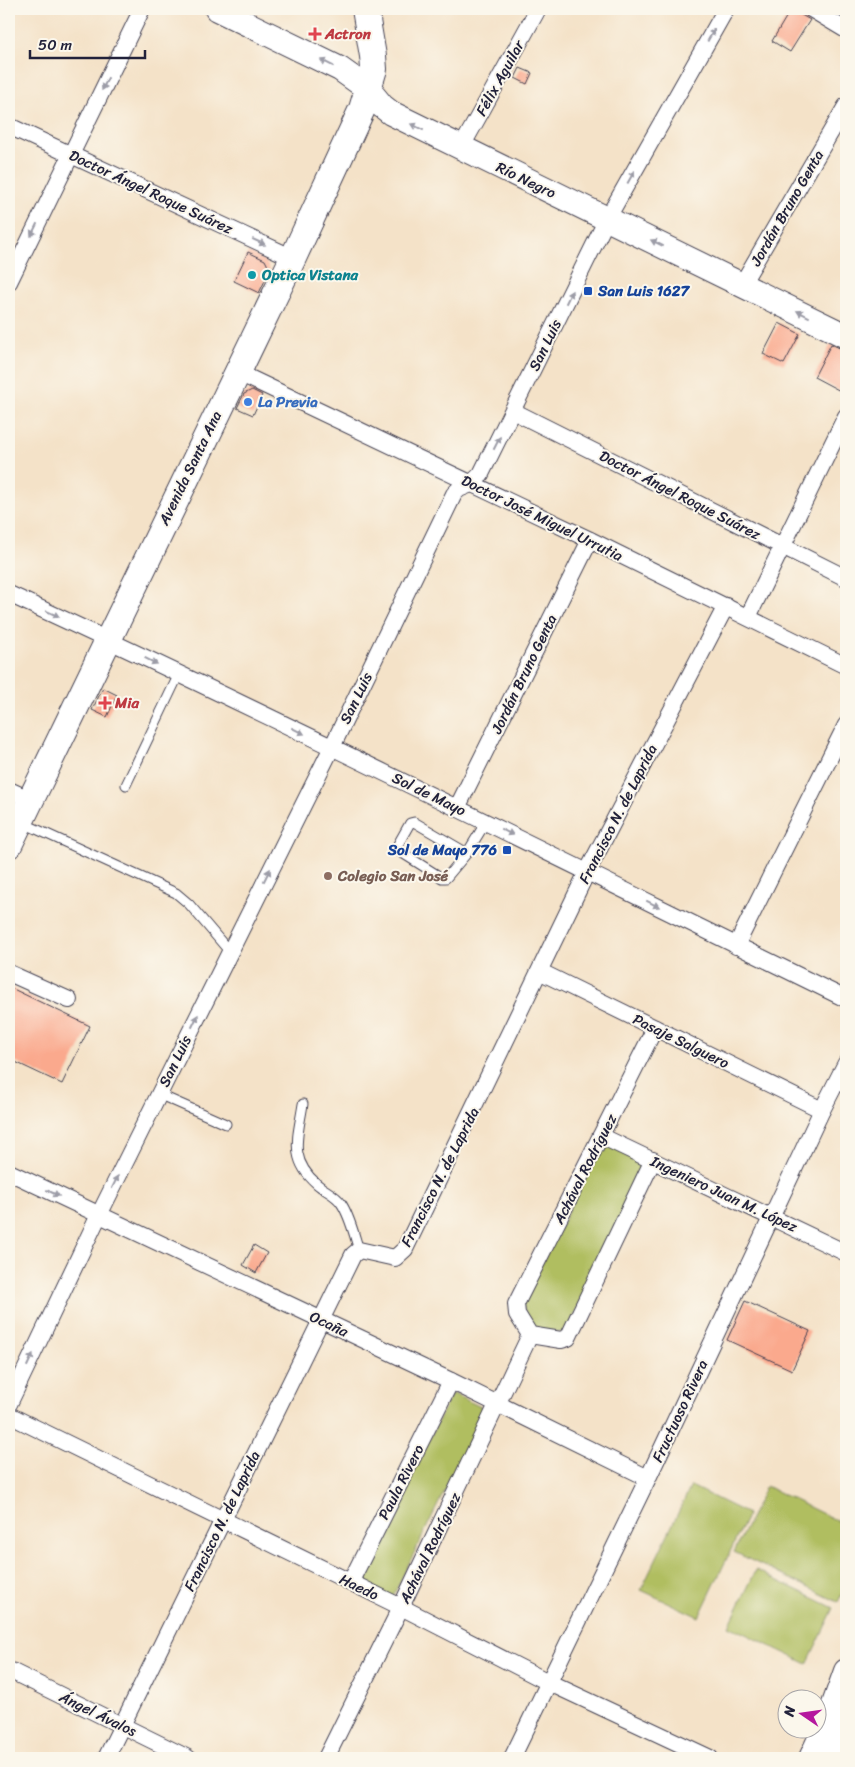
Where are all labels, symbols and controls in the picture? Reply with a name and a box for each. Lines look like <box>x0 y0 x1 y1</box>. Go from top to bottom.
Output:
place label: Actron <box>324 21 372 47</box>
scale bar <box>30 28 145 60</box>
marker: Actron <box>309 28 321 40</box>
one-way arrow <box>707 28 715 43</box>
text: 50 m <box>38 32 73 58</box>
street label: Félix Aguilar <box>468 34 532 121</box>
one-way arrow <box>320 58 334 66</box>
one-way arrow <box>101 77 109 91</box>
one-way arrow <box>410 122 425 131</box>
street label: Doctor Ángel Roque Suárez <box>65 143 238 242</box>
street label: Jordán Bruno Genta <box>743 145 831 272</box>
street label: Río Negro <box>491 154 561 206</box>
one-way arrow <box>627 170 636 184</box>
one-way arrow <box>30 223 38 237</box>
one-way arrow <box>252 238 266 246</box>
one-way arrow <box>649 239 664 247</box>
place label: Optica Vistana <box>261 262 359 288</box>
marker: Optica Vistana <box>246 269 258 281</box>
place label: San Luis 1627 <box>597 278 690 304</box>
marker: San Luis 1627 <box>582 285 594 297</box>
one-way arrow <box>565 290 573 304</box>
one-way arrow <box>795 310 810 318</box>
street label: San Luis <box>521 315 569 375</box>
place label: La Previa <box>258 389 318 415</box>
marker: La Previa <box>242 396 254 408</box>
street label: Avenida Santa Ana <box>151 406 229 531</box>
one-way arrow <box>493 436 501 450</box>
street label: Doctor Ángel Roque Suárez <box>595 443 766 547</box>
street label: Doctor José Miguel Urrutia <box>457 467 628 569</box>
street label: Jordán Bruno Genta <box>483 609 564 739</box>
one-way arrow <box>46 611 60 619</box>
one-way arrow <box>144 657 158 665</box>
street label: San Luis <box>332 668 380 728</box>
place label: Mia <box>114 690 139 716</box>
marker: Mia <box>99 697 111 709</box>
one-way arrow <box>291 727 305 735</box>
street label: Francisco N. de Laprida <box>572 739 665 888</box>
street label: Sol de Mayo <box>387 765 471 823</box>
one-way arrow <box>500 828 514 836</box>
place label: Sol de Mayo 776 <box>387 837 497 863</box>
marker: Sol de Mayo 776 <box>501 844 513 856</box>
place label: Colegio San José <box>337 863 449 889</box>
one-way arrow <box>263 868 271 883</box>
marker: Colegio San José <box>322 870 334 882</box>
one-way arrow <box>646 900 660 908</box>
street label: Pasaje Salguero <box>628 1006 734 1076</box>
one-way arrow <box>191 1014 199 1028</box>
street label: San Luis <box>151 1031 199 1091</box>
street label: Francisco N. de Laprida <box>394 1102 487 1251</box>
street label: Achával Rodríguez <box>546 1109 624 1230</box>
street label: Ingeniero Juan M. López <box>645 1148 803 1240</box>
one-way arrow <box>111 1175 119 1189</box>
one-way arrow <box>46 1189 60 1197</box>
street label: Ocaña <box>305 1304 353 1345</box>
one-way arrow <box>26 1353 34 1367</box>
street label: Fructuoso Rivera <box>645 1355 715 1467</box>
street label: Paula Rivero <box>371 1439 431 1524</box>
street label: Francisco N. de Laprida <box>177 1446 268 1596</box>
street label: Achával Rodríguez <box>391 1487 469 1609</box>
street label: Haedo <box>335 1566 384 1608</box>
street label: Ángel Ávalos <box>54 1684 142 1744</box>
north arrow <box>778 1690 828 1740</box>
text: N <box>776 1703 803 1720</box>

